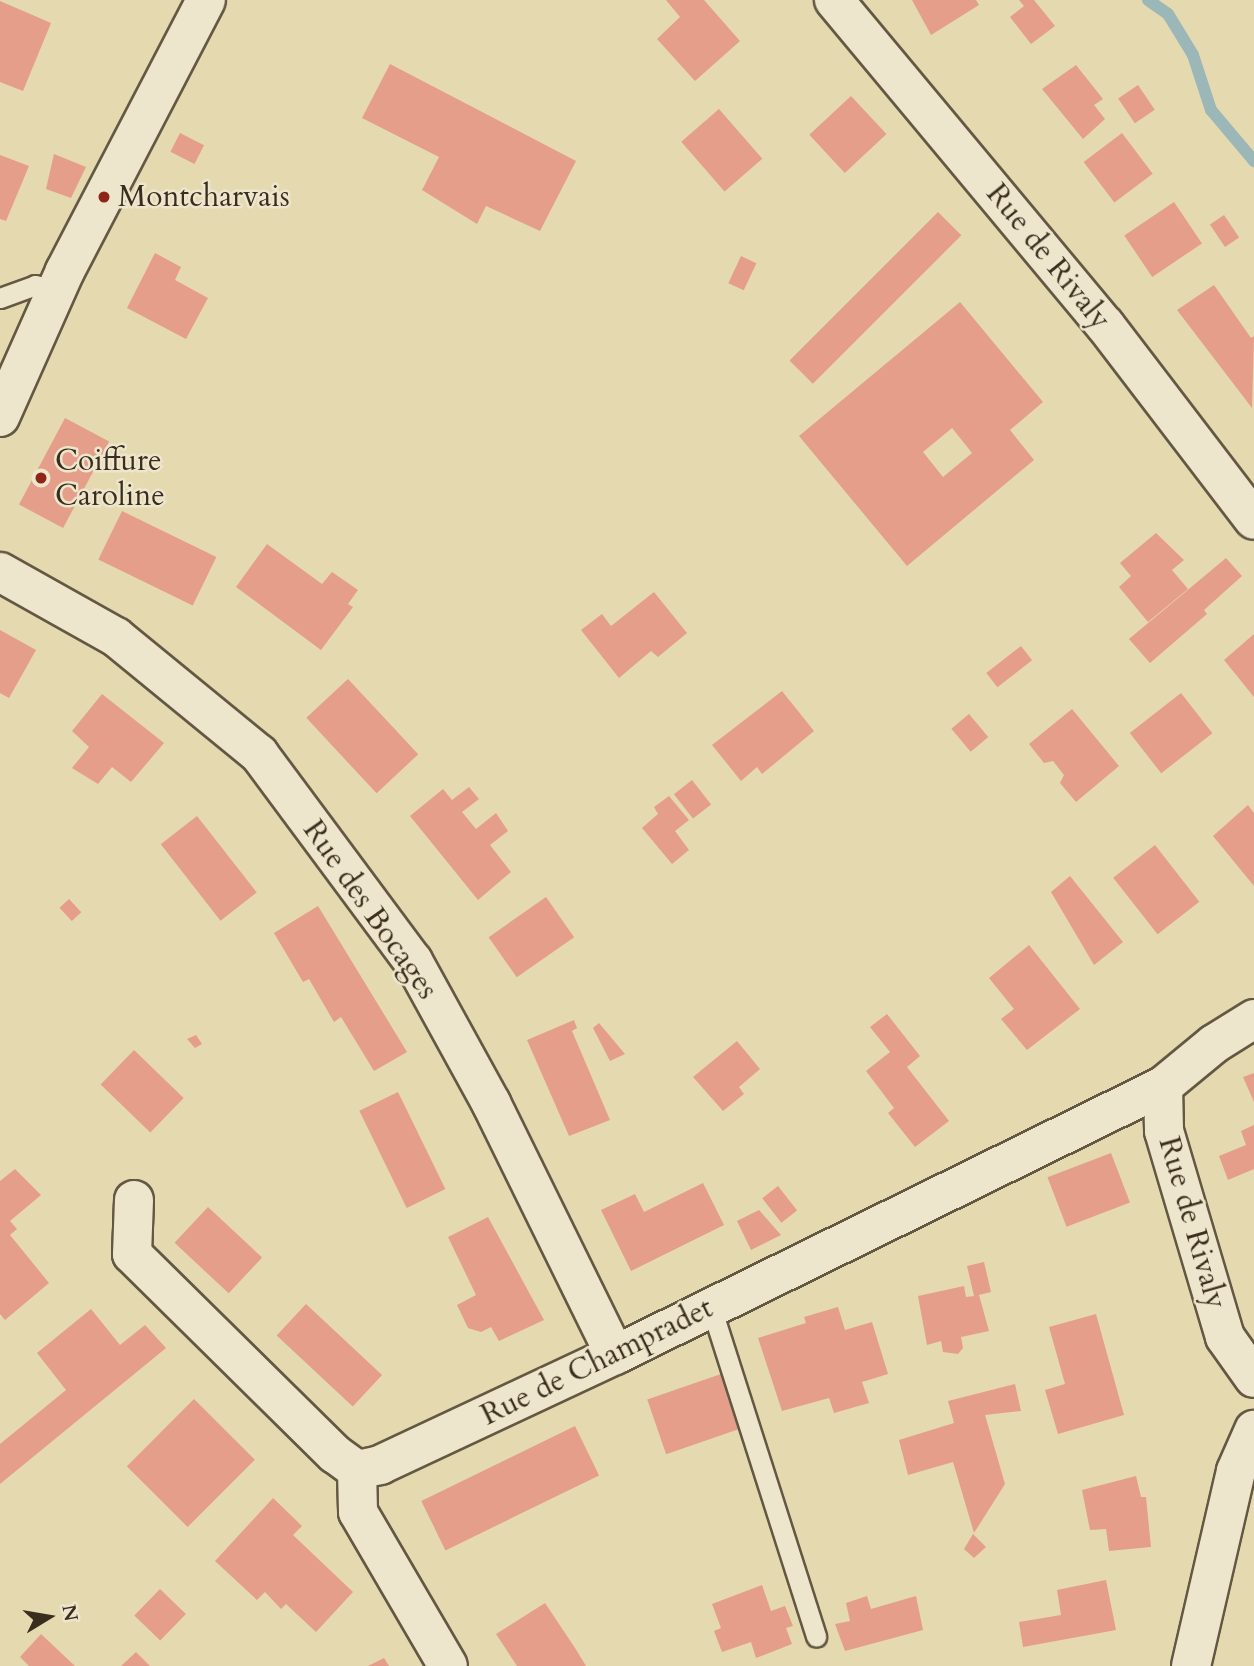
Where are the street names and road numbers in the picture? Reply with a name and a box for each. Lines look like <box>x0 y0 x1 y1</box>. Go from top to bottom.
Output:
street label: Rue de Rivaly <box>978 177 1118 337</box>
street label: Rue des Bocages <box>295 814 445 1006</box>
street label: Rue de Rivaly <box>1150 1133 1234 1313</box>
street label: Rue de Champradet <box>475 1290 719 1434</box>

